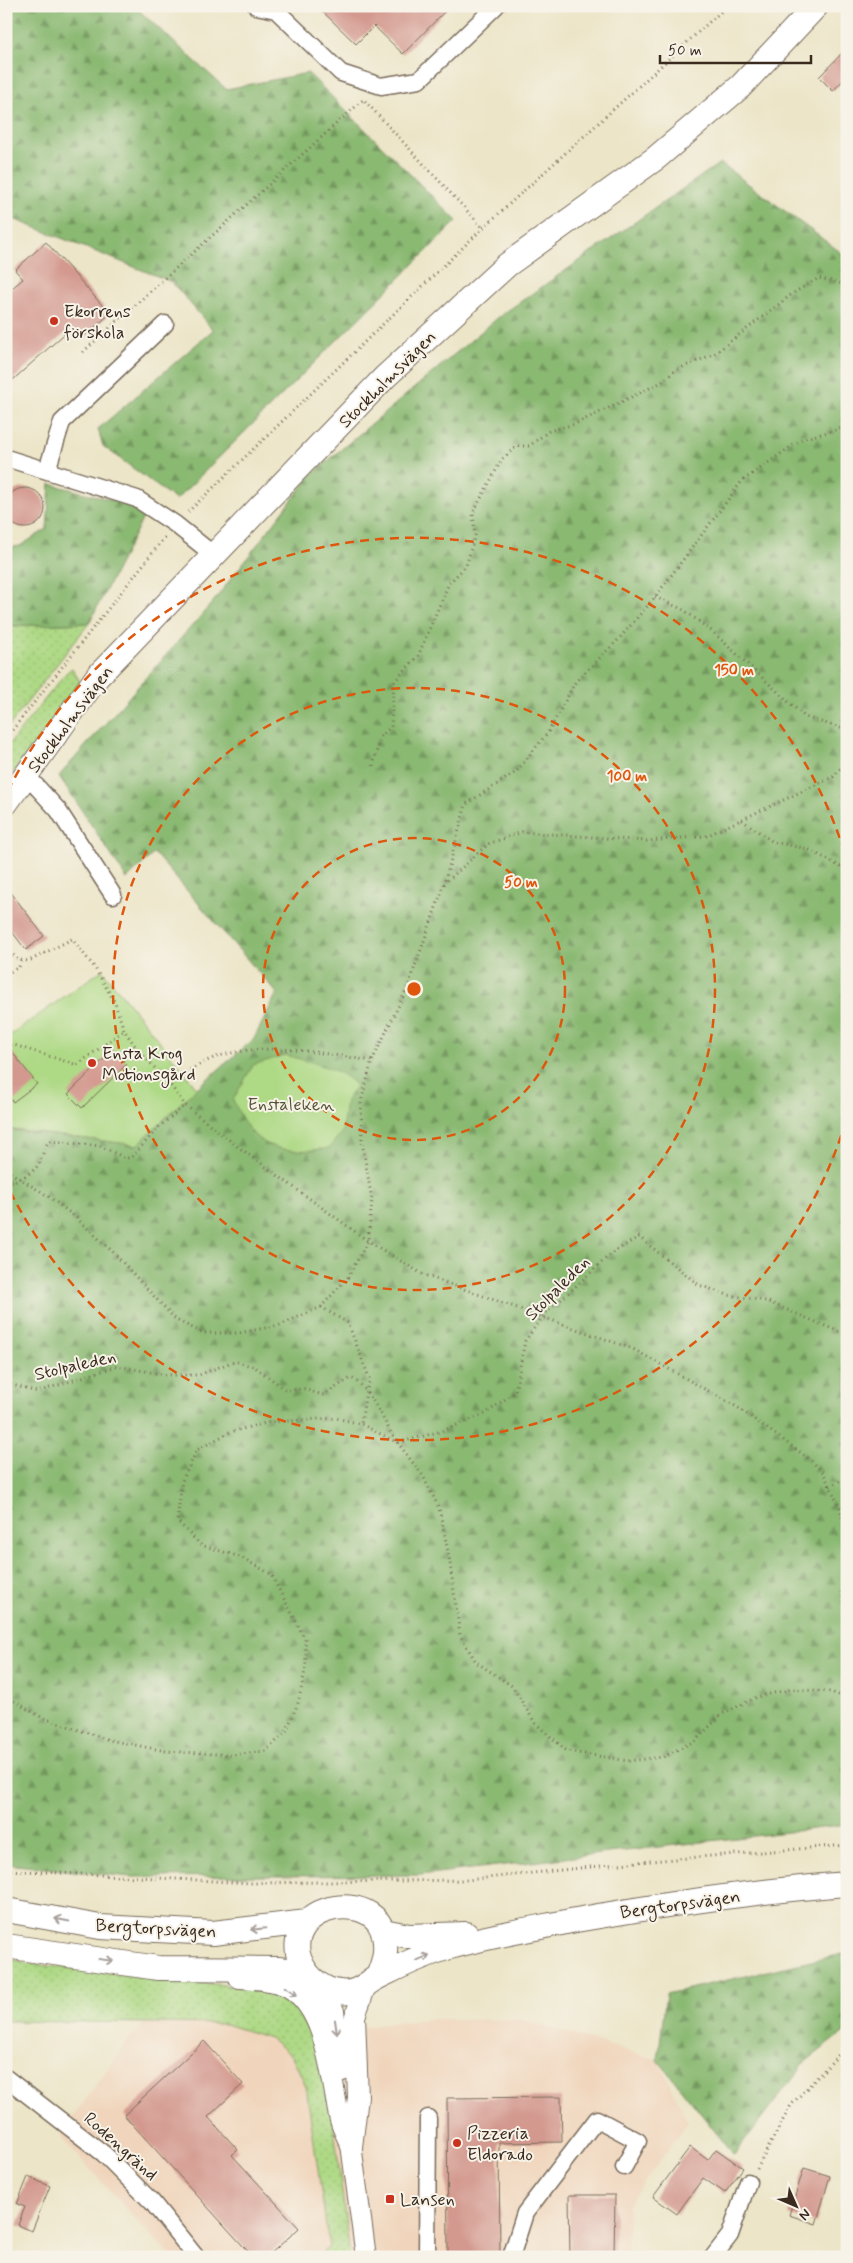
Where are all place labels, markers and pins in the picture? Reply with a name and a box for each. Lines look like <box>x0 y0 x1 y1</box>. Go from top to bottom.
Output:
place label: Ekorrens förskola <box>64 300 131 345</box>
marker: Ekorrens förskola <box>48 315 60 327</box>
centre of rings <box>405 980 423 998</box>
place label: Ensta Krog Motionsgård <box>102 1042 195 1088</box>
marker: Ensta Krog Motionsgård <box>86 1057 98 1069</box>
place label: Pizzeria Eldorado <box>467 2122 533 2167</box>
marker: Pizzeria Eldorado <box>451 2137 463 2149</box>
place label: Lansen <box>400 2188 455 2212</box>
marker: Lansen <box>384 2193 396 2205</box>

